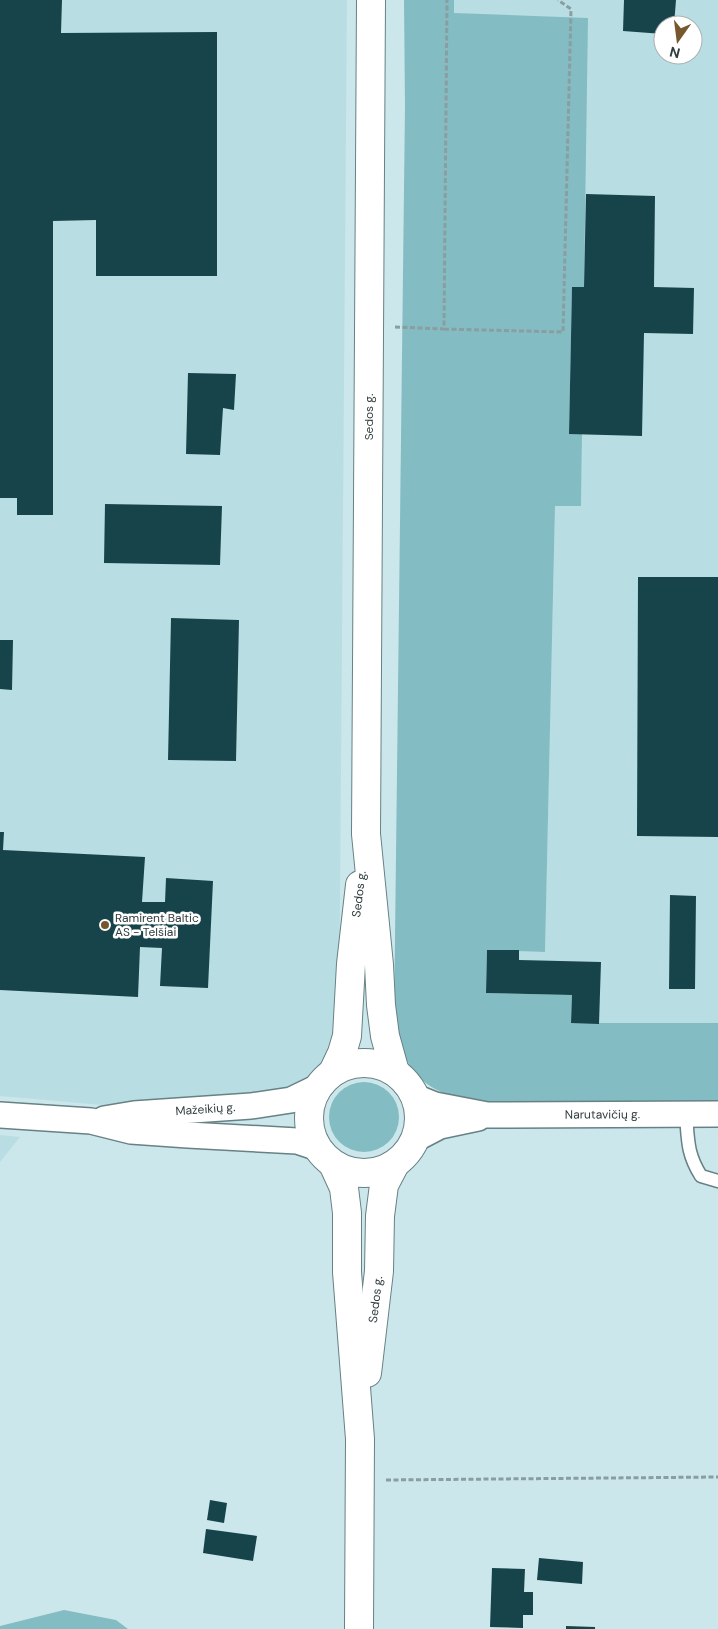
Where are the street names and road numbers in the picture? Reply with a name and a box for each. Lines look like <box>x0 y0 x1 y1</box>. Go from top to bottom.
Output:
street label: Sedos g. <box>361 394 377 440</box>
street label: Sedos g. <box>348 870 370 918</box>
street label: Mažeikių g. <box>175 1099 236 1119</box>
street label: Narutavičių g. <box>565 1106 640 1123</box>
street label: Sedos g. <box>365 1275 386 1324</box>

